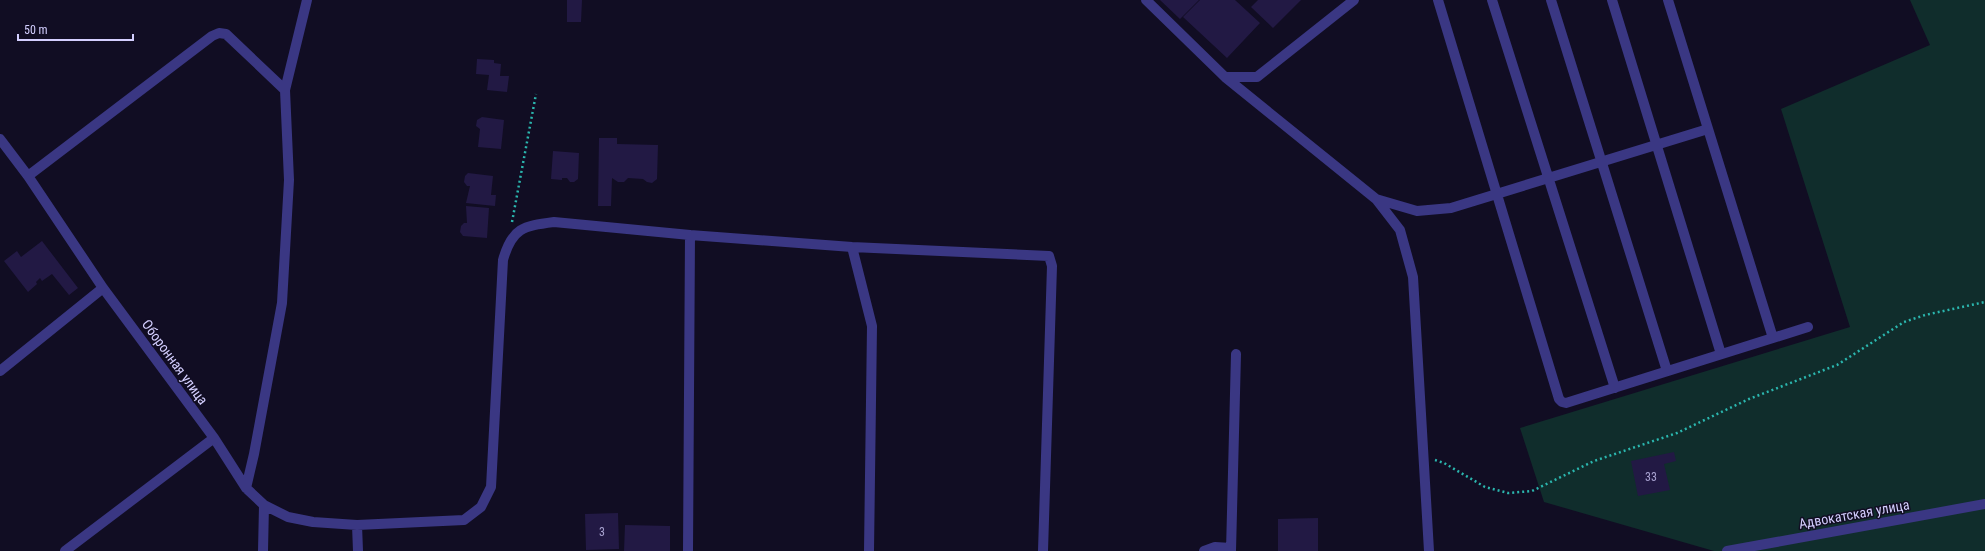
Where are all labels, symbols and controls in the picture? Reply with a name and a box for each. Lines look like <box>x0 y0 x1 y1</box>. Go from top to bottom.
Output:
scale bar <box>18 16 133 42</box>
text: 50 m <box>24 23 48 37</box>
street label: Оборонная улица <box>139 316 211 408</box>
house number: 33 <box>1645 470 1657 484</box>
street label: Адвокатская улица <box>1797 496 1911 532</box>
house number: 3 <box>599 525 605 539</box>

